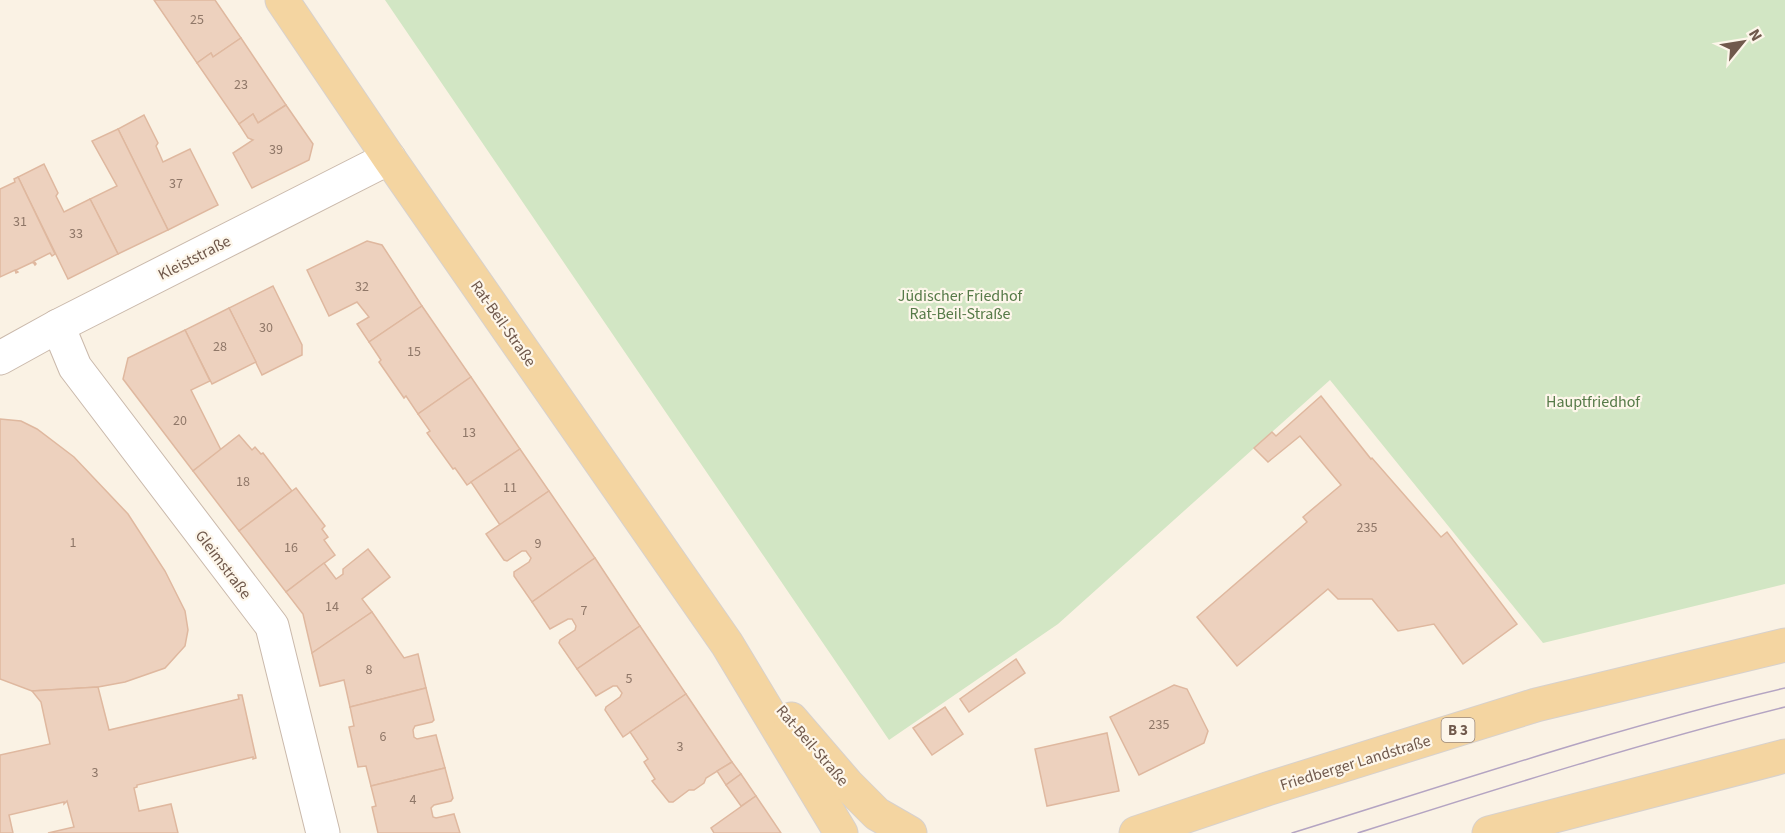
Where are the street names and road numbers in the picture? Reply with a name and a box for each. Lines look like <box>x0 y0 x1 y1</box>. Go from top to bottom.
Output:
street label: Kleiststraße <box>154 230 235 286</box>
street label: Rat-Beil-Straße <box>465 276 541 371</box>
street label: Gleimstraße <box>190 526 256 604</box>
street label: Rat-Beil-Straße <box>771 700 854 791</box>
road number: B 3 <box>1442 718 1474 742</box>
street label: Friedberger Landstraße <box>1277 730 1433 796</box>

